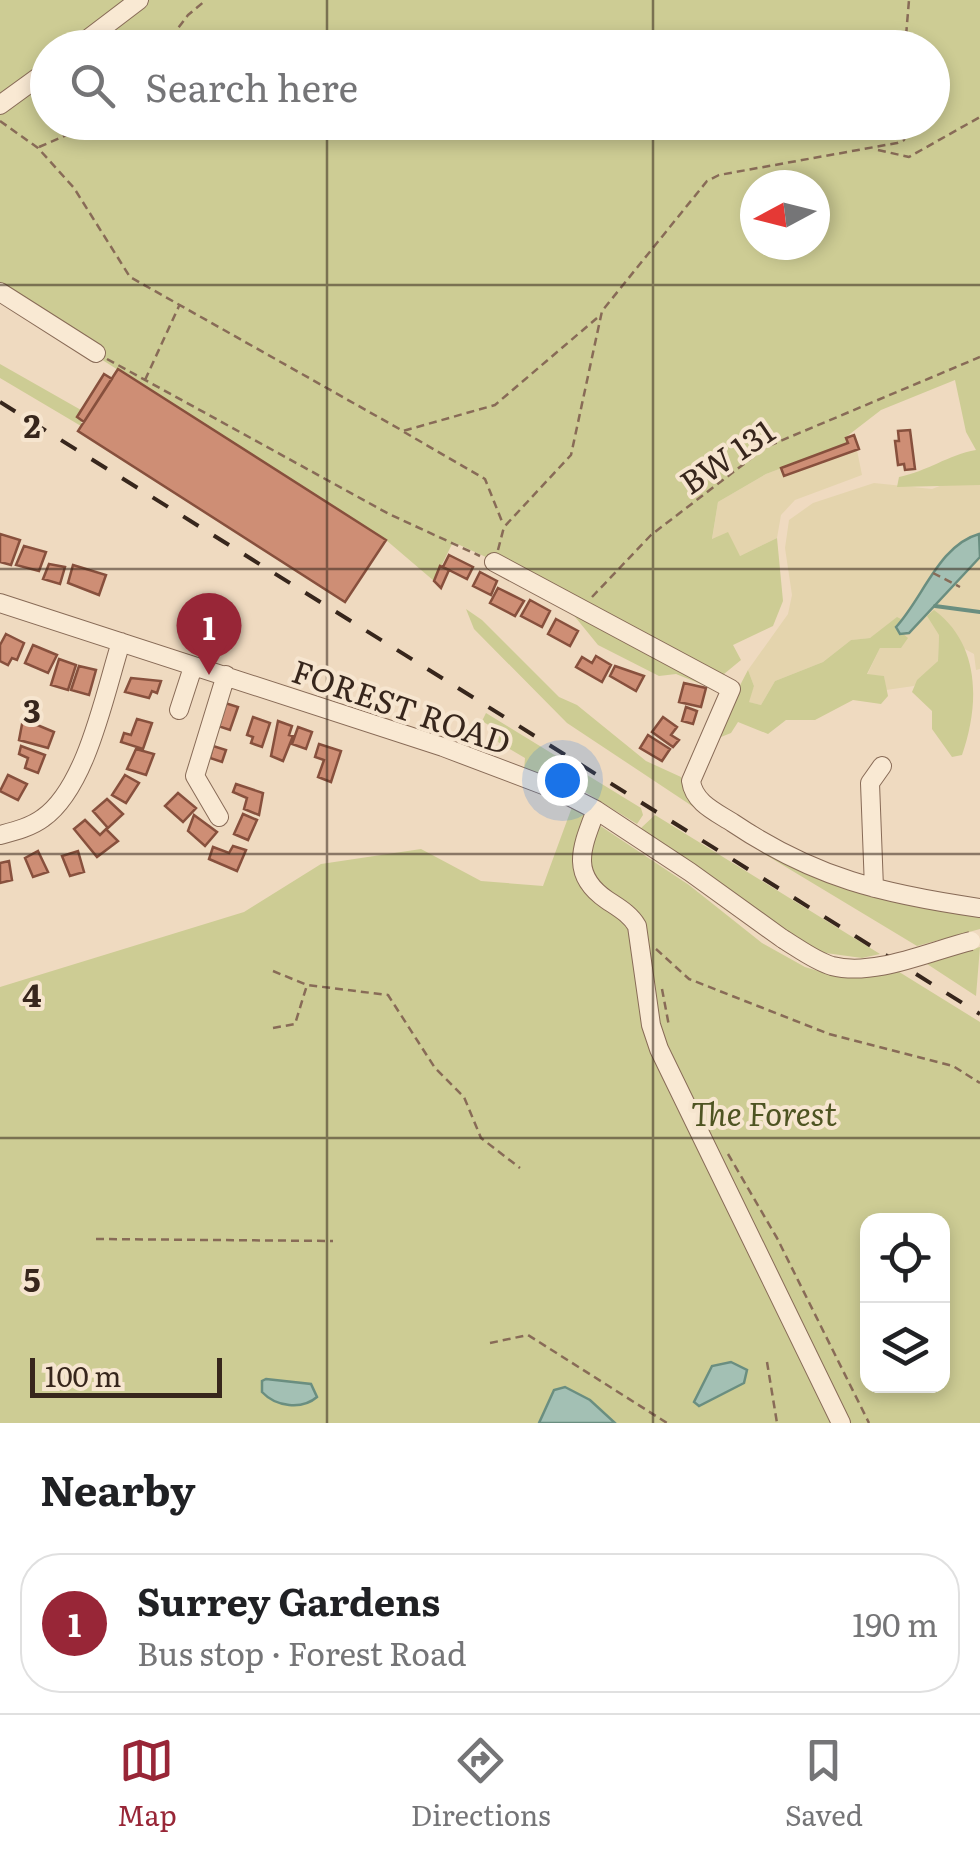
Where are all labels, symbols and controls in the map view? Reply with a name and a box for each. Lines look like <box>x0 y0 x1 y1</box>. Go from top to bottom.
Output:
search box <box>30 30 950 140</box>
text: Search here <box>145 57 358 114</box>
icon: search <box>65 58 120 113</box>
north arrow <box>740 170 830 260</box>
text: 2 <box>23 400 41 448</box>
street label: BW 131 <box>669 406 783 504</box>
pin: 1 <box>176 592 242 675</box>
street label: FOREST ROAD <box>286 645 518 765</box>
text: 3 <box>23 685 41 733</box>
your location <box>537 755 588 806</box>
text: 4 <box>22 969 42 1017</box>
park label: The Forest <box>691 1088 837 1136</box>
map controls <box>860 1213 950 1393</box>
button: locate <box>860 1213 950 1303</box>
text: 5 <box>23 1254 41 1302</box>
button: layers <box>860 1303 950 1393</box>
scale bar <box>30 1353 222 1398</box>
text: 100 m <box>45 1354 122 1396</box>
text: Nearby <box>40 1457 196 1519</box>
text: Surrey Gardens <box>137 1571 440 1628</box>
text: 1 <box>68 1599 81 1647</box>
text: 190 m <box>852 1599 938 1647</box>
text: Bus stop · Forest Road <box>137 1628 467 1676</box>
tab: Map <box>117 1733 177 1835</box>
tab: Directions <box>411 1733 551 1835</box>
tab: Saved <box>785 1733 863 1835</box>

